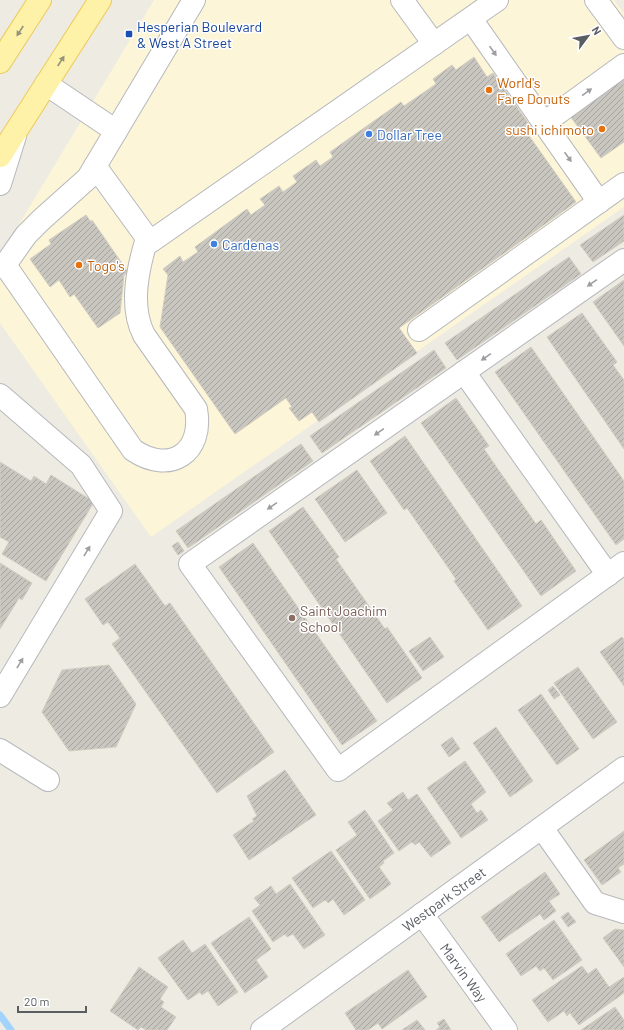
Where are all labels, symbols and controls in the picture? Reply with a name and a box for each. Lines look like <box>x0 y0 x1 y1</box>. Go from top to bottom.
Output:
north arrow <box>568 16 608 56</box>
place label: Hesperian Boulevard & West A Street <box>137 18 262 51</box>
text: N <box>589 24 604 37</box>
one-way arrow <box>16 26 24 36</box>
marker: Hesperian Boulevard & West A Street <box>124 29 134 39</box>
one-way arrow <box>489 45 497 56</box>
one-way arrow <box>57 56 65 66</box>
place label: World's Fare Donuts <box>497 74 570 107</box>
marker: World's Fare Donuts <box>484 85 494 95</box>
one-way arrow <box>581 88 592 96</box>
place label: sushi ichimoto <box>506 121 594 138</box>
marker: sushi ichimoto <box>597 124 607 134</box>
place label: Dollar Tree <box>377 126 442 143</box>
marker: Dollar Tree <box>364 129 374 139</box>
one-way arrow <box>564 152 572 162</box>
place label: Cardenas <box>222 236 279 253</box>
marker: Cardenas <box>209 239 219 249</box>
place label: Togo's <box>87 257 125 274</box>
marker: Togo's <box>74 260 84 270</box>
one-way arrow <box>587 279 597 287</box>
one-way arrow <box>480 353 491 361</box>
one-way arrow <box>374 428 384 436</box>
one-way arrow <box>267 502 278 510</box>
one-way arrow <box>84 545 91 557</box>
place label: Saint Joachim School <box>300 602 387 635</box>
marker: Saint Joachim School <box>287 613 297 623</box>
one-way arrow <box>17 657 24 669</box>
street label: Westpark Street <box>398 863 489 935</box>
street label: Marvin Way <box>437 940 491 1005</box>
scale bar <box>18 988 86 1014</box>
text: 20 m <box>24 994 50 1008</box>

